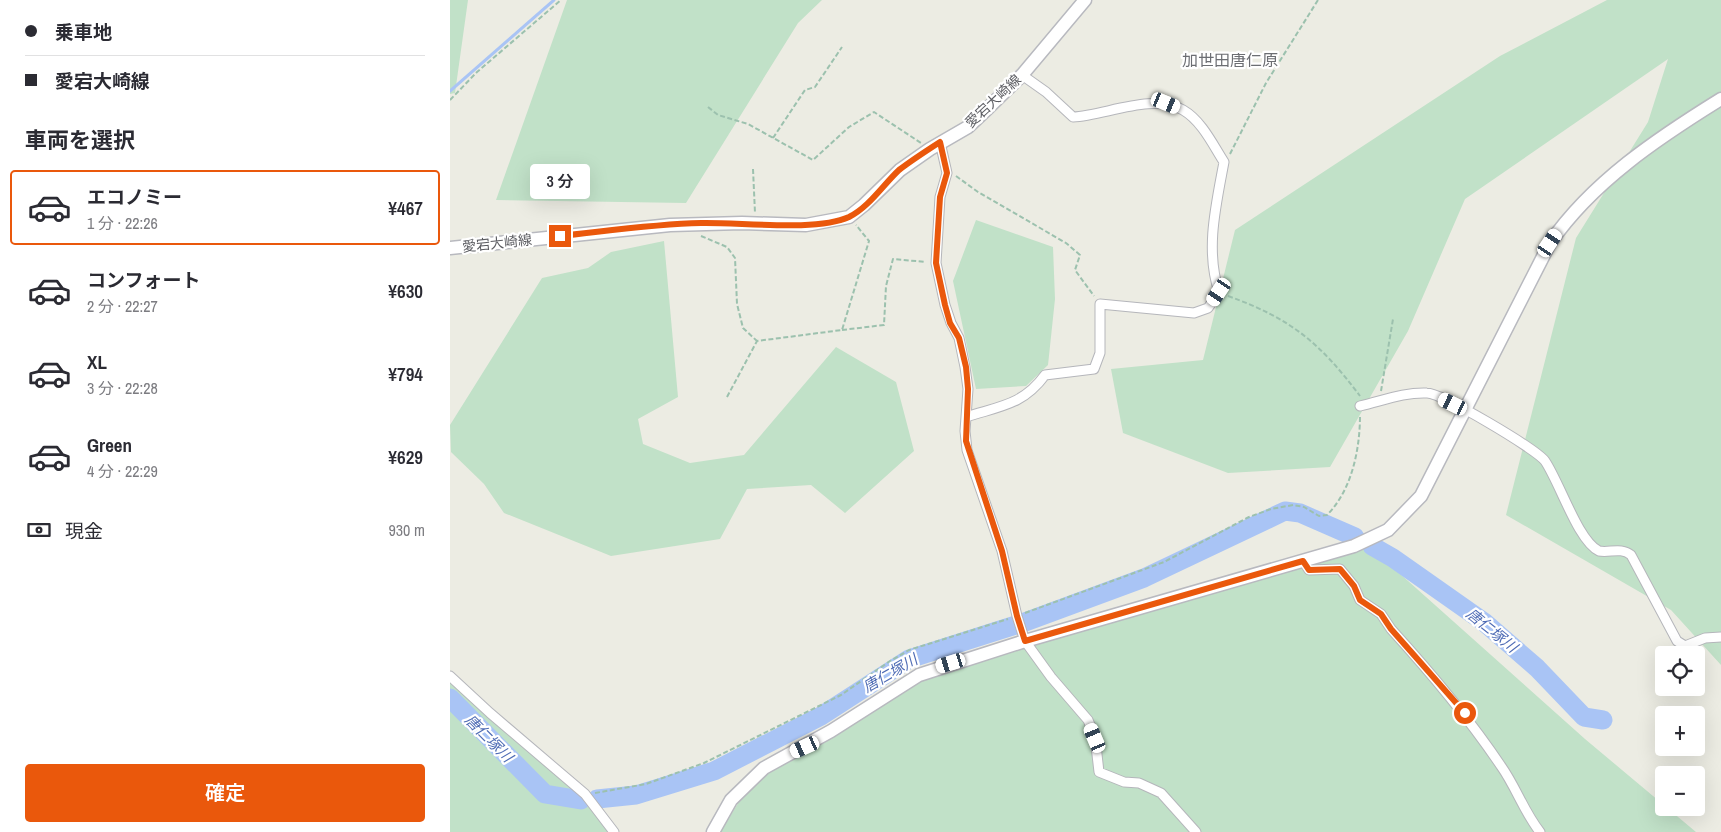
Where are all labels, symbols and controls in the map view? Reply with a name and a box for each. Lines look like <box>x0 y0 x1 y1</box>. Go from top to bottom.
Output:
text: 乗車地 <box>55 19 112 45</box>
district label: 加世田唐仁原 <box>1182 49 1278 71</box>
text: 愛宕大崎線 <box>55 68 150 94</box>
street label: 愛宕大崎線 <box>961 71 1025 131</box>
car <box>1149 90 1182 116</box>
text: 車両を選択 <box>25 125 135 155</box>
callout: 3 分 <box>530 164 590 198</box>
text: 3 分 <box>547 170 573 192</box>
text: エコノミー <box>87 184 182 210</box>
icon: car <box>27 185 72 230</box>
text: ¥467 <box>388 195 423 221</box>
text: 1 分 · 22:26 <box>87 212 158 234</box>
route end <box>549 225 571 247</box>
car <box>1535 226 1564 260</box>
street label: 愛宕大崎線 <box>461 230 533 256</box>
text: コンフォート <box>87 267 200 293</box>
icon: car <box>27 268 72 313</box>
car <box>1204 275 1233 309</box>
text: ¥630 <box>388 278 423 304</box>
text: 2 分 · 22:27 <box>87 295 158 317</box>
text: XL <box>87 349 107 375</box>
icon: car <box>27 351 72 396</box>
text: ¥794 <box>388 361 423 387</box>
text: 3 分 · 22:28 <box>87 377 158 399</box>
car <box>1436 391 1469 417</box>
text: Green <box>87 432 132 458</box>
icon: car <box>27 434 72 479</box>
text: ¥629 <box>388 444 423 470</box>
text: 4 分 · 22:29 <box>87 460 158 482</box>
icon: cash <box>25 516 53 544</box>
text: 現金 <box>65 518 103 544</box>
text: 930 m <box>389 519 425 541</box>
water label: 唐仁塚川 <box>1462 603 1523 658</box>
map controls <box>1655 646 1705 816</box>
button: locate <box>1655 646 1705 696</box>
water label: 唐仁塚川 <box>859 648 923 697</box>
car <box>934 651 967 675</box>
route start <box>1454 702 1476 724</box>
button: + <box>1655 706 1705 756</box>
water label: 唐仁塚川 <box>460 709 519 768</box>
car <box>1082 721 1107 755</box>
car <box>788 734 821 760</box>
button: 確定 <box>25 764 425 822</box>
button: − <box>1655 766 1705 816</box>

